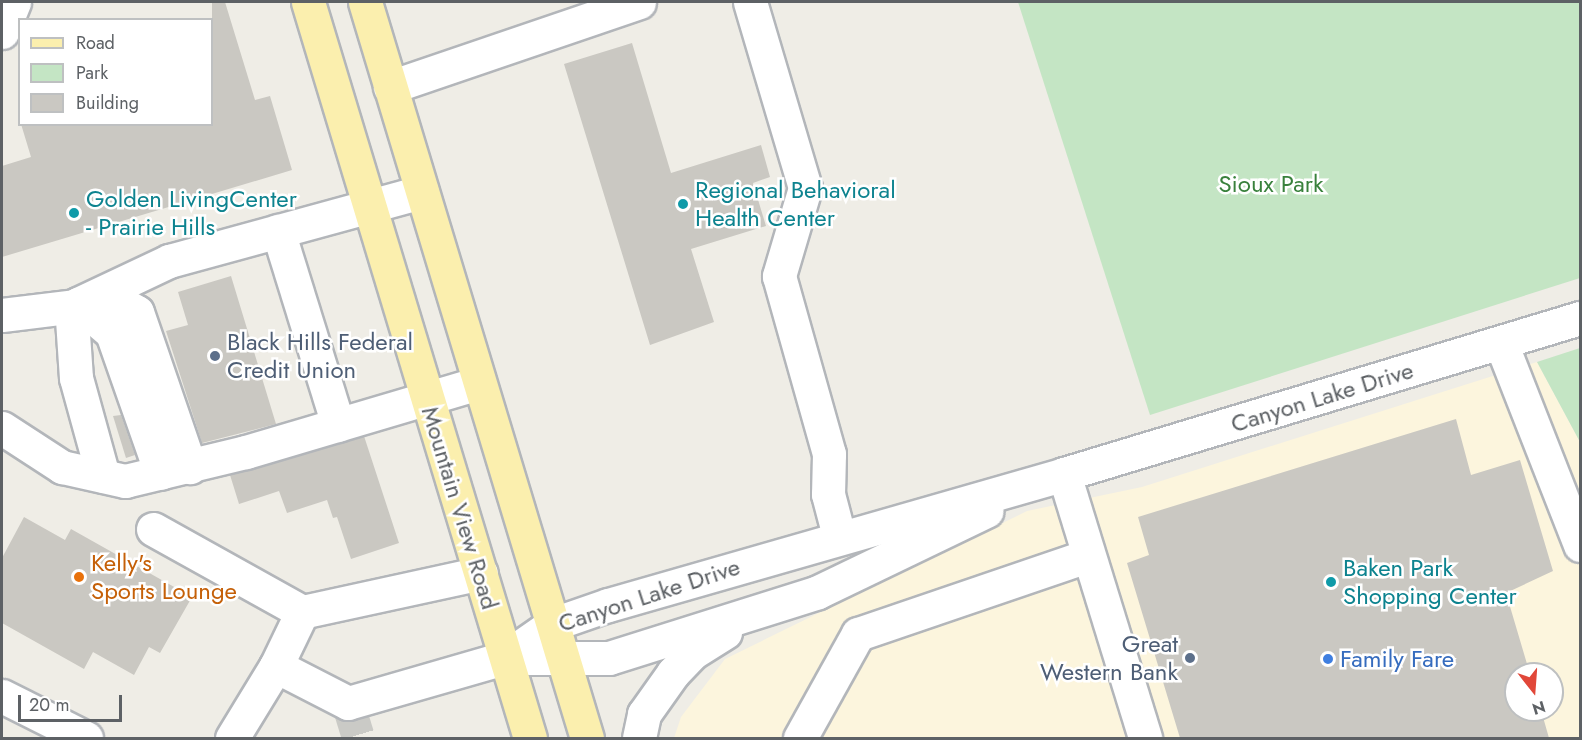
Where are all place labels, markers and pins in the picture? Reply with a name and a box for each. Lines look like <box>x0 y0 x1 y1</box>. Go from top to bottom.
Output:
place label: Regional Behavioral Health Center <box>695 176 896 232</box>
place label: Golden LivingCenter - Prairie Hills <box>86 185 297 241</box>
marker: Regional Behavioral Health Center <box>676 197 690 211</box>
marker: Golden LivingCenter - Prairie Hills <box>67 206 81 220</box>
place label: Black Hills Federal Credit Union <box>227 328 413 384</box>
marker: Black Hills Federal Credit Union <box>208 349 222 363</box>
place label: Kelly's Sports Lounge <box>91 549 237 605</box>
place label: Baken Park Shopping Center <box>1343 554 1517 610</box>
marker: Kelly's Sports Lounge <box>72 570 86 584</box>
marker: Baken Park Shopping Center <box>1324 575 1338 589</box>
place label: Great Western Bank <box>1040 630 1178 686</box>
place label: Family Fare <box>1340 645 1454 673</box>
marker: Great Western Bank <box>1183 651 1197 665</box>
marker: Family Fare <box>1321 652 1335 666</box>

